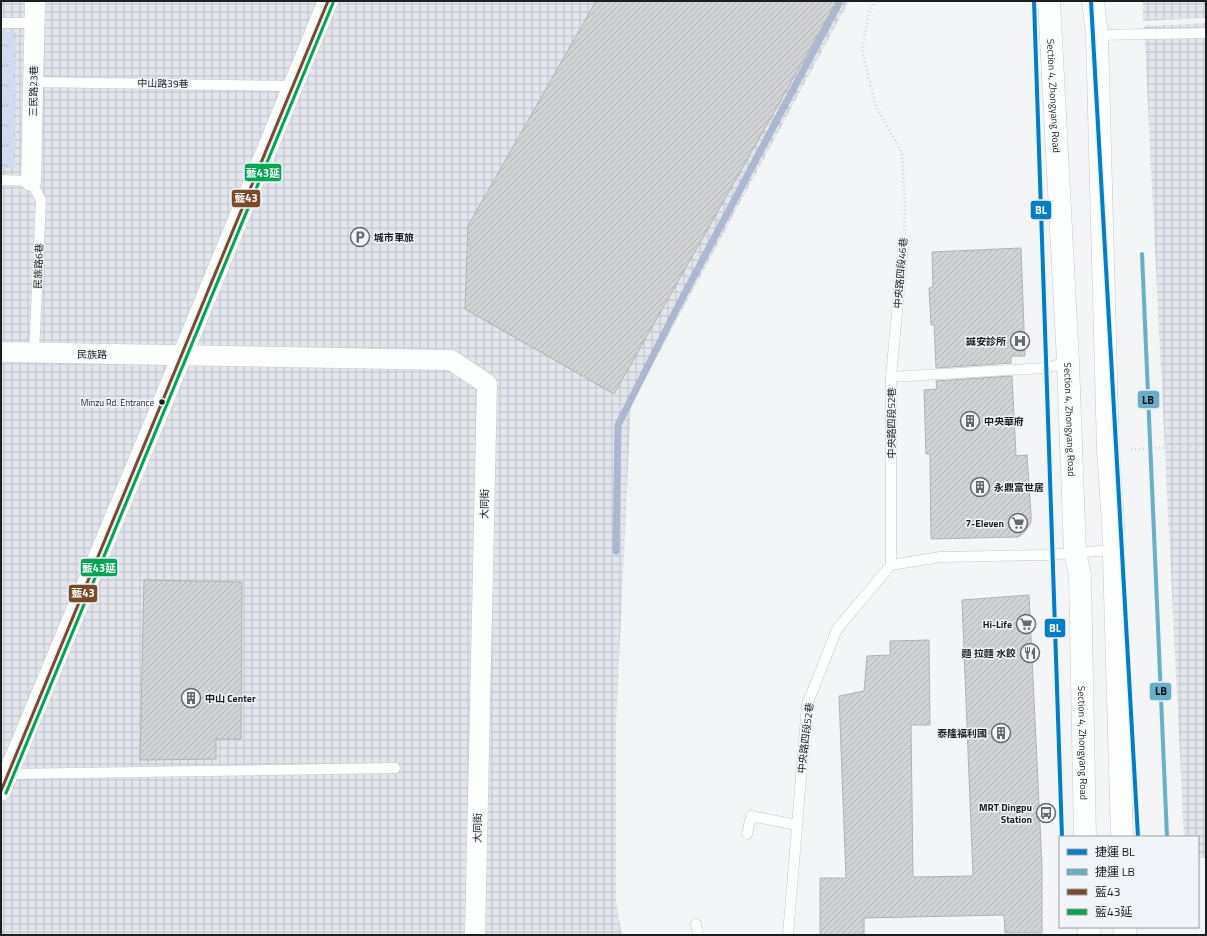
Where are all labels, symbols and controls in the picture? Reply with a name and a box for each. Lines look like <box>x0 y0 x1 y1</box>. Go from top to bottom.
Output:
street label: Section 4, Zhongyang Road <box>1043 38 1064 153</box>
street label: 三民路23巷 <box>26 65 41 117</box>
street label: 中山路39巷 <box>137 76 189 91</box>
line badge: 藍43延 <box>244 163 282 182</box>
text: 藍43延 <box>246 165 280 181</box>
line badge: 藍43 <box>231 189 261 208</box>
text: 藍43 <box>234 190 258 206</box>
line badge: BL <box>1030 200 1052 220</box>
text: BL <box>1035 202 1048 218</box>
parking icon: 城市車旅 <box>349 226 371 248</box>
place label: 城市車旅 <box>374 230 414 245</box>
street label: 中央路四段46巷 <box>890 237 911 309</box>
street label: 民族路6巷 <box>30 243 47 289</box>
hospital icon: 誠安診所 <box>1009 330 1031 352</box>
place label: 誠安診所 <box>966 334 1006 349</box>
street label: 民族路 <box>77 347 107 362</box>
street label: Section 4, Zhongyang Road <box>1060 362 1079 477</box>
street label: 中央路四段52巷 <box>884 387 899 459</box>
line badge: LB <box>1137 390 1160 409</box>
text: LB <box>1142 392 1154 408</box>
place label: Minzu Rd. Entrance <box>81 396 154 409</box>
marker: Minzu Rd. Entrance <box>157 397 167 407</box>
building icon: 中央華府 <box>959 410 981 432</box>
place label: 中央華府 <box>984 414 1024 429</box>
building icon: 永鼎富世居 <box>969 476 991 498</box>
place label: 永鼎富世居 <box>994 480 1044 495</box>
street label: 大同街 <box>477 489 492 519</box>
supermarket icon: 7-Eleven <box>1007 512 1029 534</box>
place label: 7-Eleven <box>966 516 1004 531</box>
line badge: 藍43延 <box>80 558 118 577</box>
text: 藍43延 <box>82 560 116 576</box>
line badge: 藍43 <box>68 584 98 603</box>
text: 藍43 <box>71 585 95 601</box>
supermarket icon: Hi-Life <box>1015 613 1037 635</box>
place label: Hi-Life <box>983 617 1012 632</box>
line badge: BL <box>1044 618 1066 638</box>
text: BL <box>1049 620 1062 636</box>
restaurant icon: 麵 拉麵 水餃 <box>1019 642 1041 664</box>
place label: 麵 拉麵 水餃 <box>962 646 1016 661</box>
line badge: LB <box>1149 682 1172 701</box>
text: LB <box>1155 683 1167 699</box>
street label: Section 4, Zhongyang Road <box>1074 686 1091 800</box>
building icon: 中山 Center <box>180 687 202 709</box>
place label: 中山 Center <box>205 691 256 706</box>
street label: 中央路四段52巷 <box>794 702 817 774</box>
building icon: 泰隆福利國 <box>990 722 1012 744</box>
place label: 泰隆福利國 <box>937 726 987 741</box>
place label: MRT Dingpu Station <box>979 800 1032 827</box>
bus stop icon: MRT Dingpu Station <box>1035 802 1057 824</box>
street label: 大同街 <box>470 813 485 843</box>
legend <box>1059 836 1199 928</box>
text: 捷運 BL <box>1095 842 1135 861</box>
text: 捷運 LB <box>1095 862 1135 881</box>
text: 藍43 <box>1095 882 1120 901</box>
text: 藍43延 <box>1095 902 1132 921</box>

